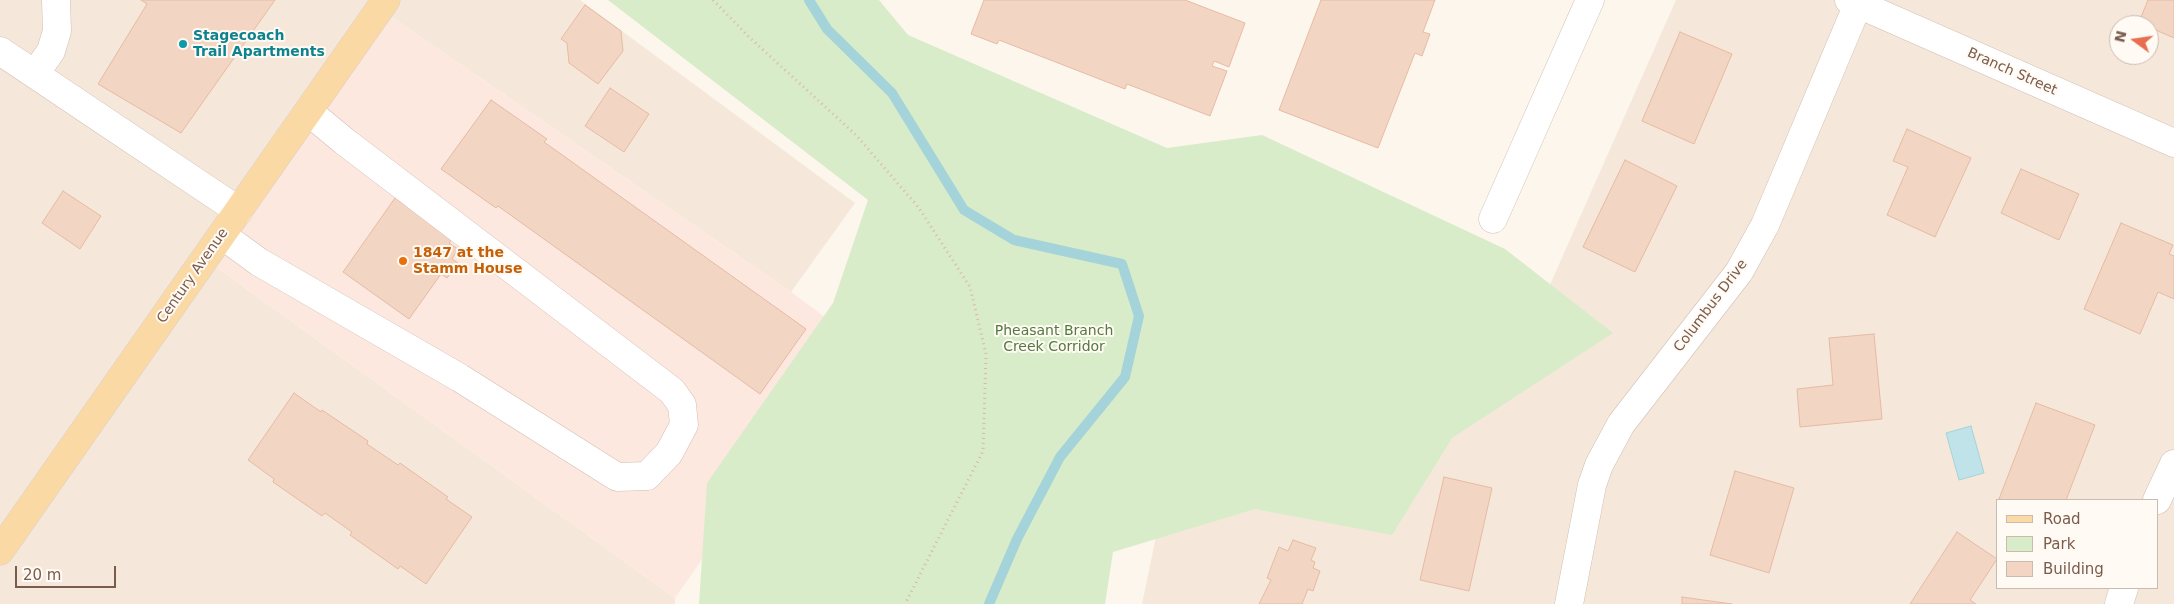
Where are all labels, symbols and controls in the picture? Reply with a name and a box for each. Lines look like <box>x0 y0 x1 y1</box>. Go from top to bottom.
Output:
north arrow <box>2109 15 2159 65</box>
place label: Stagecoach Trail Apartments <box>193 28 325 60</box>
text: N <box>2111 29 2130 44</box>
marker: Stagecoach Trail Apartments <box>177 38 189 50</box>
street label: Branch Street <box>1965 45 2059 99</box>
street label: Century Avenue <box>154 225 232 327</box>
place label: 1847 at the Stamm House <box>413 245 522 278</box>
marker: 1847 at the Stamm House <box>397 255 409 267</box>
street label: Columbus Drive <box>1671 256 1751 356</box>
park label: Pheasant Branch Creek Corridor <box>995 323 1113 356</box>
legend <box>1996 499 2159 589</box>
text: Road <box>2043 510 2081 528</box>
text: Park <box>2043 535 2075 553</box>
scale bar <box>18 556 119 588</box>
text: Building <box>2043 560 2104 578</box>
text: 20 m <box>23 566 61 584</box>

